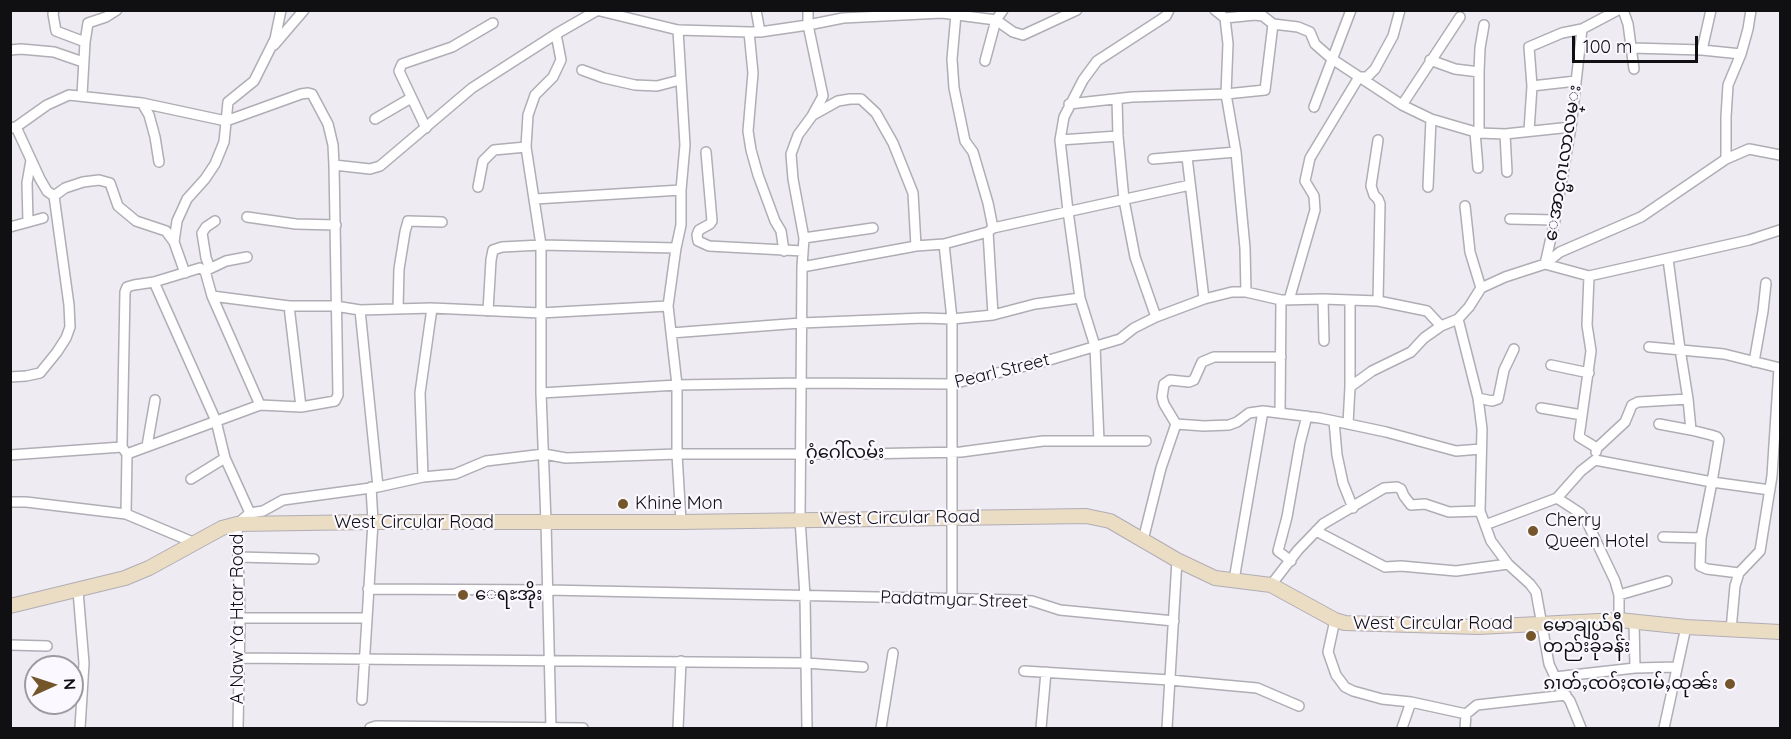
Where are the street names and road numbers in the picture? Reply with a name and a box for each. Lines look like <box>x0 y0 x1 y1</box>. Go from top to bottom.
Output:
street label: ေအာင္မဂၤလာလမ္း <box>1540 83 1586 243</box>
street label: Pearl Street <box>952 349 1052 393</box>
street label: ဂံ့ဂေါ်လမ်း <box>806 442 884 464</box>
street label: West Circular Road <box>820 506 980 530</box>
street label: West Circular Road <box>334 512 494 534</box>
street label: A Naw Ya Htar Road <box>227 534 249 704</box>
street label: Padatmyar Street <box>880 587 1028 613</box>
street label: West Circular Road <box>1353 613 1513 635</box>

